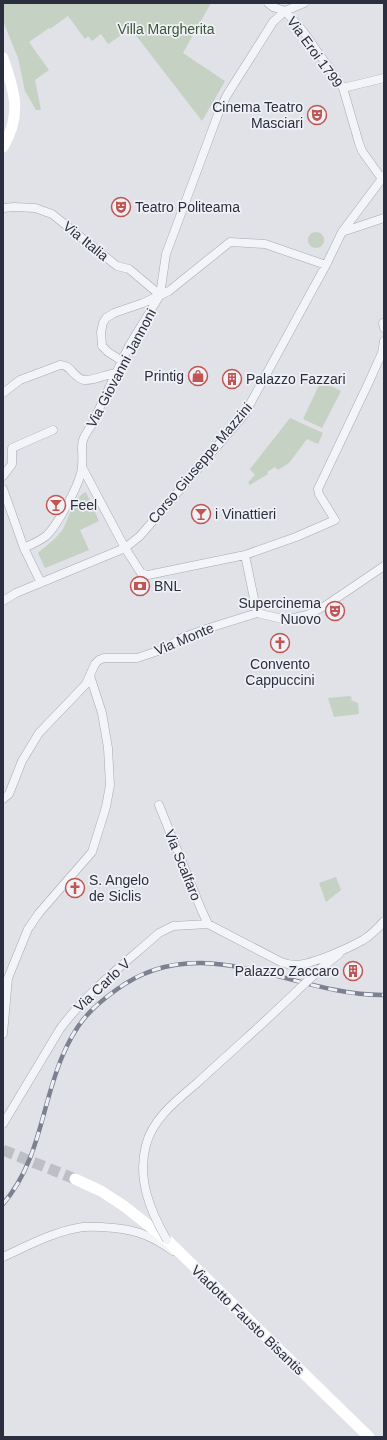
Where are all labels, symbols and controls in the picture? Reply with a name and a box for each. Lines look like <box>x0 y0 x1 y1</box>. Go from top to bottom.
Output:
street label: Via Eroi 1799 <box>284 13 346 91</box>
park label: Villa Margherita <box>117 21 215 37</box>
place label: Cinema Teatro Masciari <box>212 99 303 131</box>
theatre icon: Cinema Teatro Masciari <box>306 104 328 126</box>
theatre icon: Teatro Politeama <box>110 196 132 218</box>
place label: Teatro Politeama <box>135 199 240 215</box>
street label: Via Italia <box>60 218 112 264</box>
street label: Via Giovanni Jannoni <box>83 306 159 430</box>
shop icon: Printig <box>187 365 209 387</box>
place label: Printig <box>144 368 184 384</box>
building icon: Palazzo Fazzari <box>221 368 243 390</box>
place label: Palazzo Fazzari <box>246 371 346 387</box>
street label: Corso Giuseppe Mazzini <box>145 399 255 527</box>
bar icon: Feel <box>45 494 67 516</box>
place label: Feel <box>70 497 97 513</box>
bar icon: i Vinattieri <box>190 503 212 525</box>
place label: i Vinattieri <box>215 506 276 522</box>
bank icon: BNL <box>129 575 151 597</box>
place label: BNL <box>154 578 181 594</box>
place label: Supercinema Nuovo <box>239 595 321 627</box>
theatre icon: Supercinema Nuovo <box>324 600 346 622</box>
street label: Via Monte <box>152 619 216 659</box>
church icon: Convento Cappuccini <box>269 632 291 654</box>
place label: Convento Cappuccini <box>245 656 315 688</box>
street label: Via Scalfaro <box>161 827 205 903</box>
place label: S. Angelo de Siclis <box>89 872 149 904</box>
church icon: S. Angelo de Siclis <box>64 877 86 899</box>
street label: Via Carlo V <box>71 955 134 1015</box>
building icon: Palazzo Zaccaro <box>342 960 364 982</box>
place label: Palazzo Zaccaro <box>235 963 339 979</box>
street label: Viadotto Fausto Bisantis <box>188 1262 308 1378</box>

